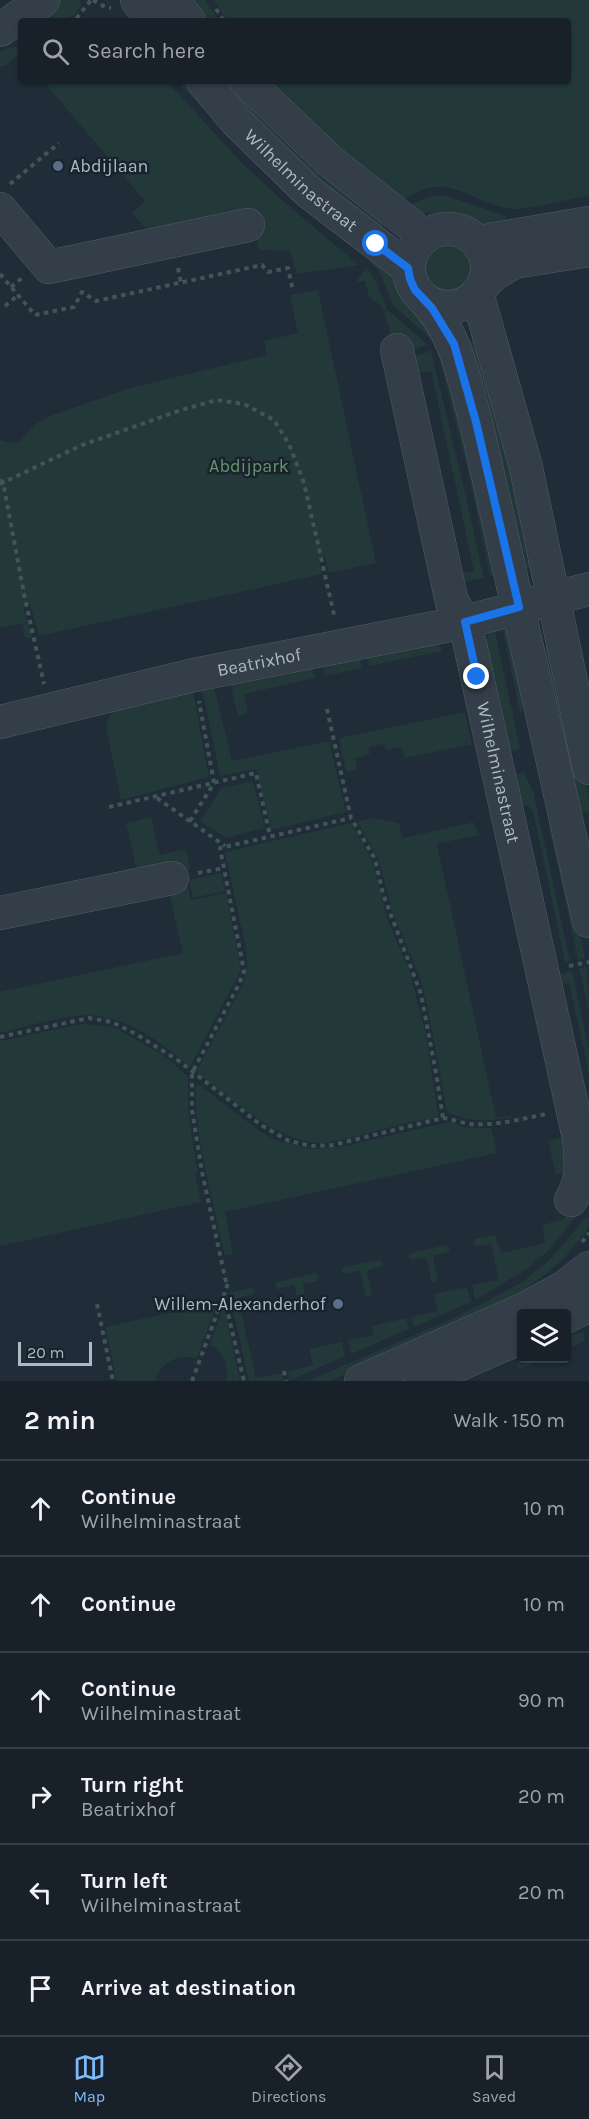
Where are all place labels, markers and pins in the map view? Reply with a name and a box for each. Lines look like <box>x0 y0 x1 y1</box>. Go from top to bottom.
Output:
place label: Abdijlaan <box>70 155 148 177</box>
marker: Abdijlaan <box>51 159 65 173</box>
place label: Willem-Alexanderhof <box>154 1293 327 1315</box>
marker: Willem-Alexanderhof <box>331 1297 345 1311</box>

